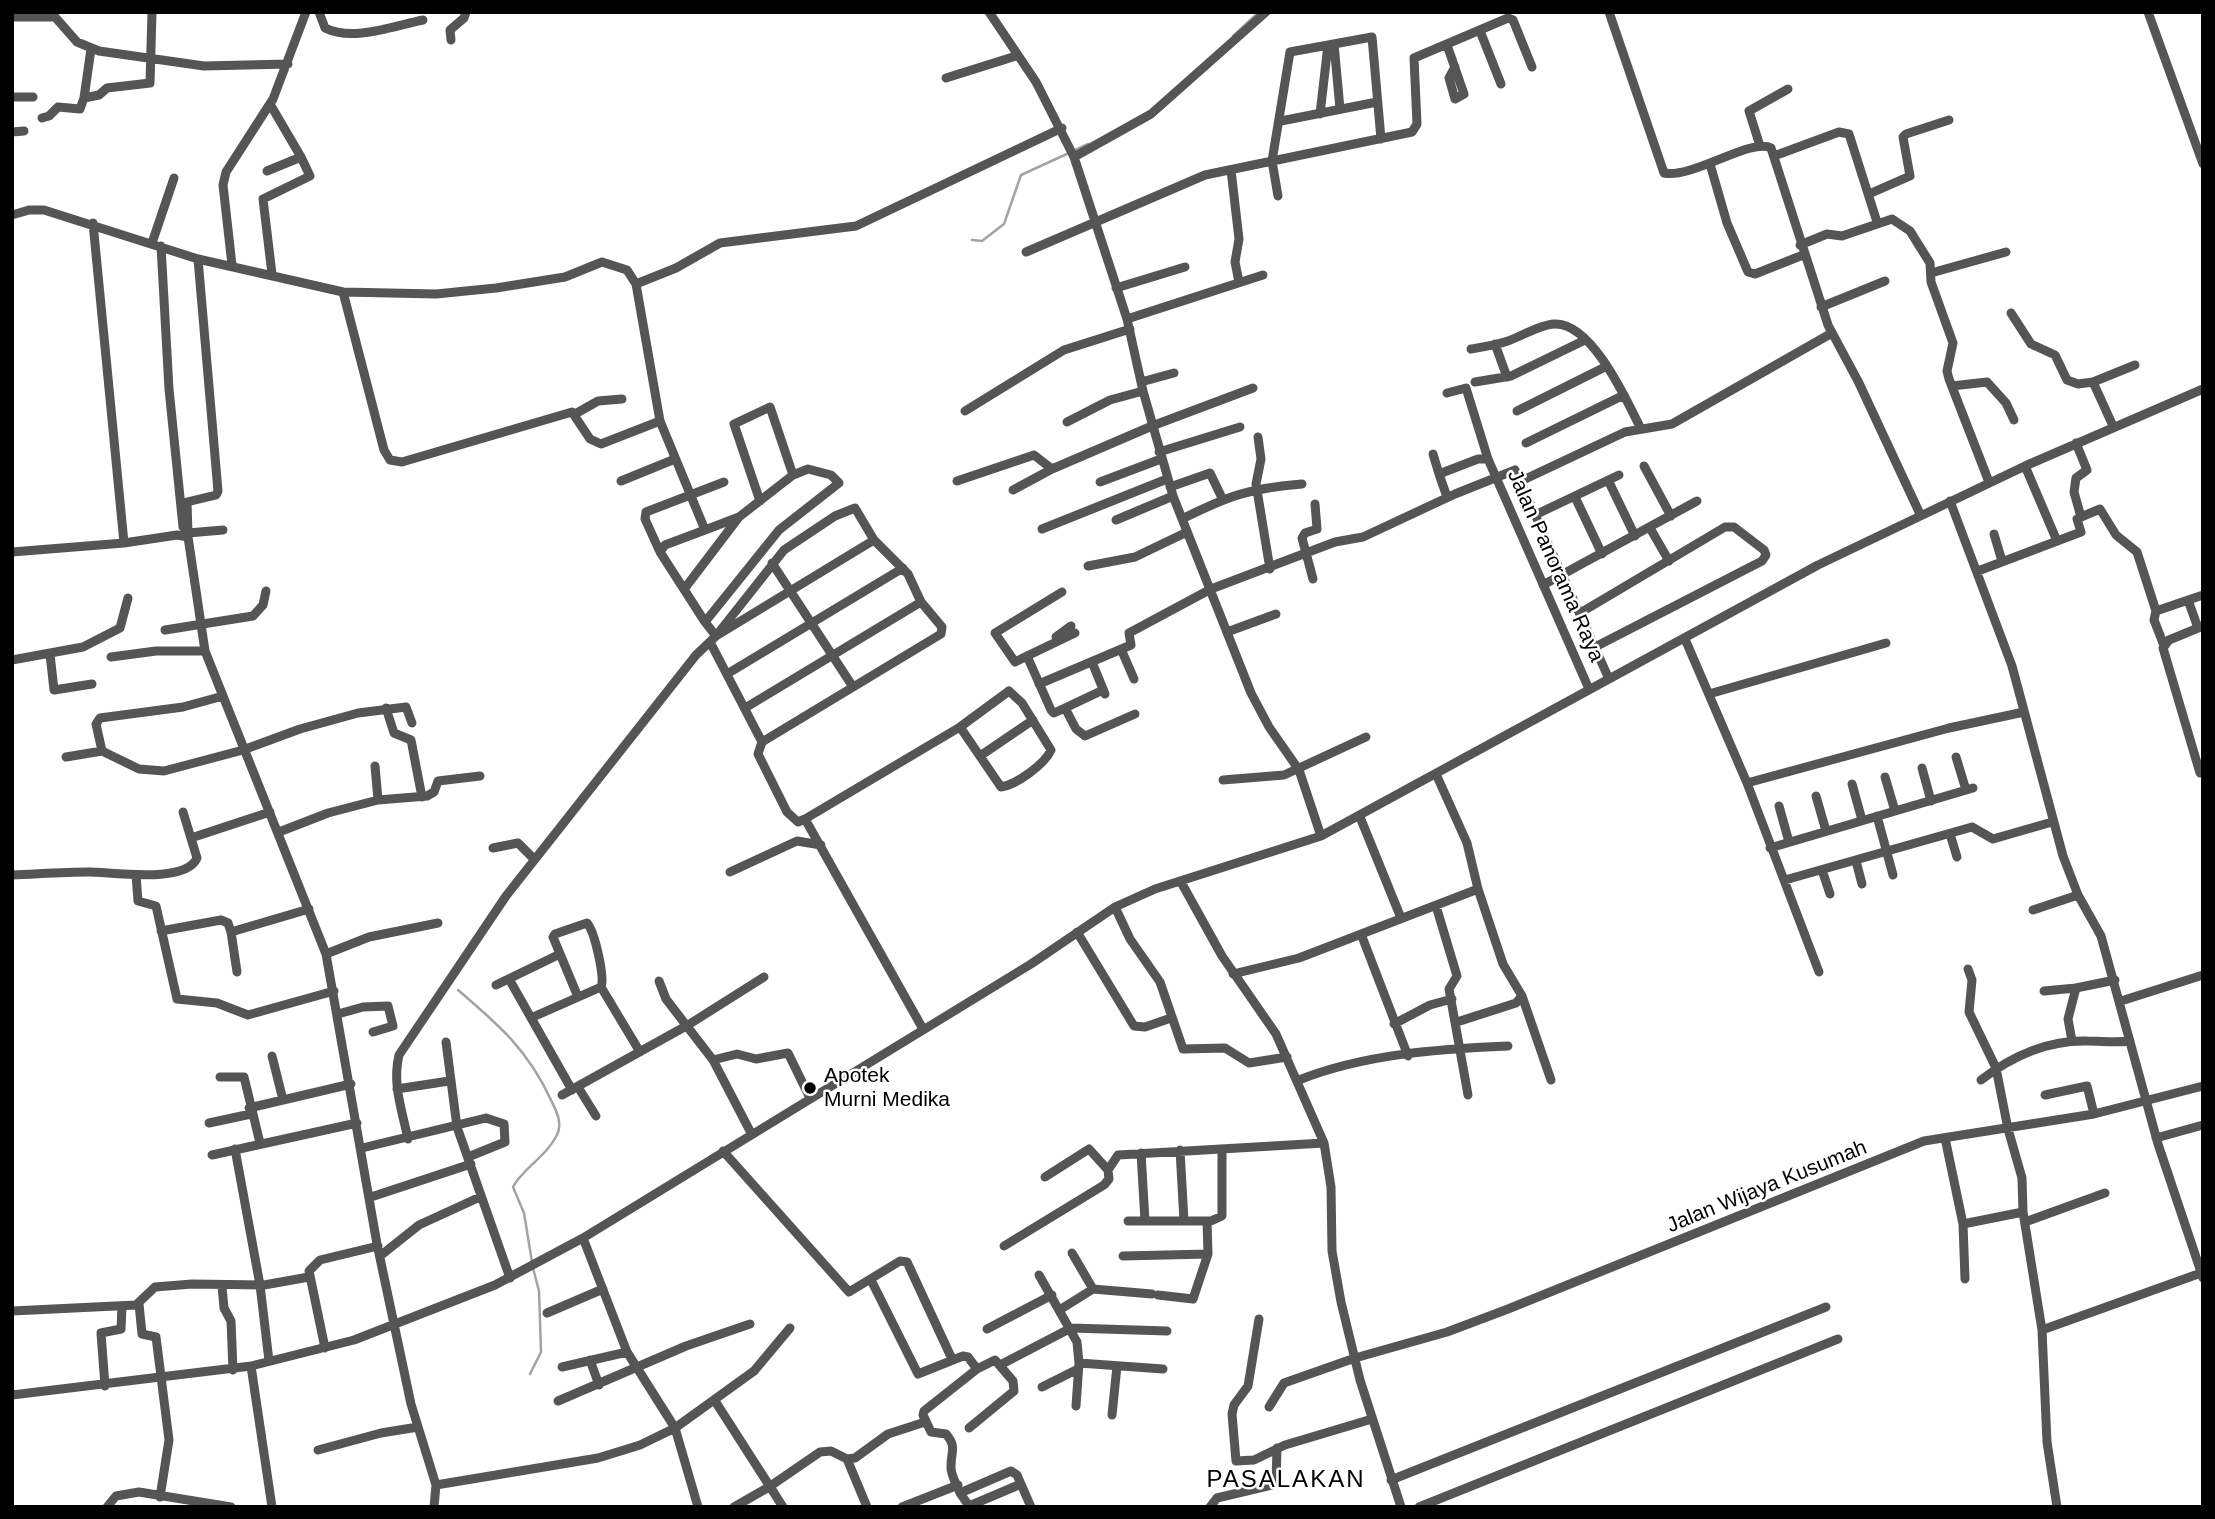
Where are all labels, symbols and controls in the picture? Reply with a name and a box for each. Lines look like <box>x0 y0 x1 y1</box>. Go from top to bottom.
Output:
street label: Jalan Panorama Raya <box>1501 466 1609 666</box>
place label: Apotek Murni Medika <box>824 1063 950 1113</box>
marker: Apotek Murni Medika <box>802 1080 818 1096</box>
street label: Jalan Wijaya Kusumah <box>1663 1135 1871 1239</box>
district label: PASALAKAN <box>1208 1466 1364 1494</box>

